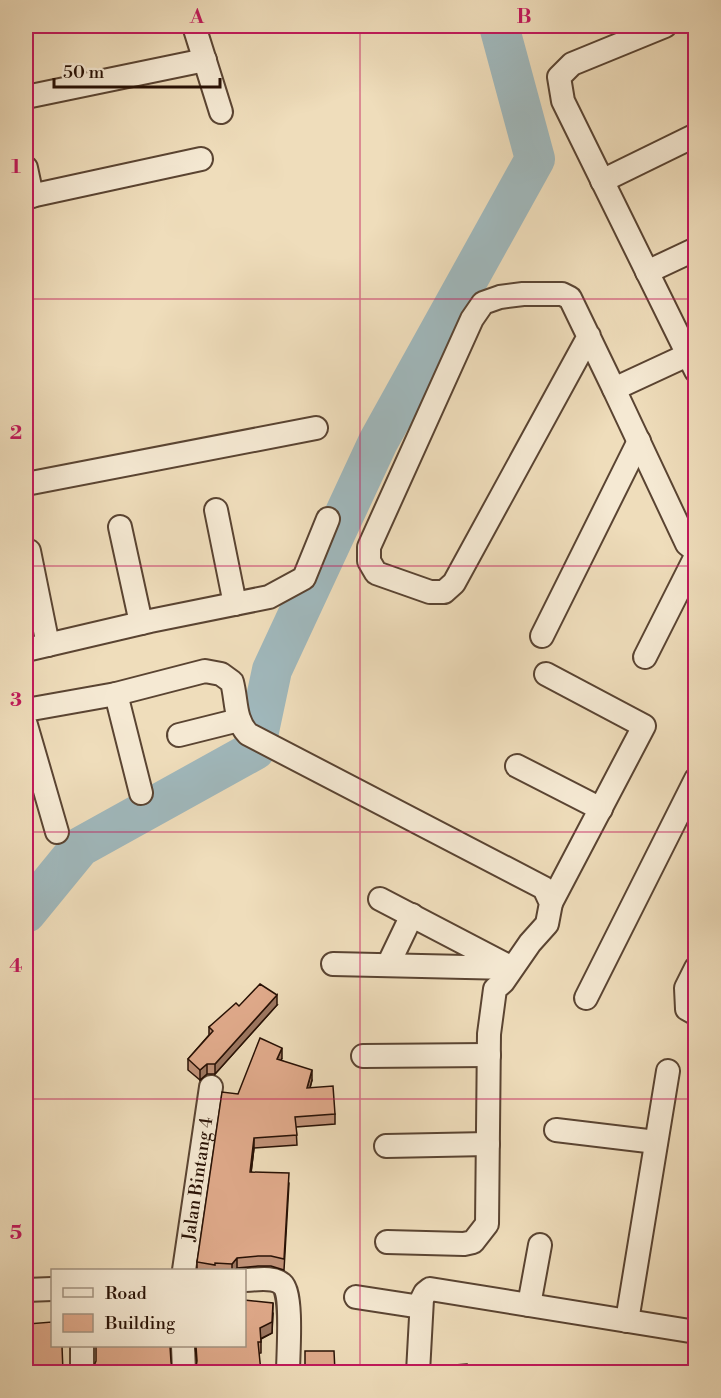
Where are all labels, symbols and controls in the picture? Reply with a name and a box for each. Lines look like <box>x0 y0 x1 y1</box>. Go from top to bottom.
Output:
text: A <box>189 5 205 30</box>
text: B <box>516 5 532 30</box>
scale bar <box>54 51 220 89</box>
text: 50 m <box>63 61 105 84</box>
text: 1 <box>11 155 21 180</box>
text: 2 <box>10 421 22 446</box>
text: 3 <box>10 688 22 713</box>
text: 4 <box>9 954 23 979</box>
street label: Jalan Bintang 4 <box>177 1115 218 1244</box>
text: 5 <box>10 1221 22 1246</box>
legend <box>51 1269 246 1347</box>
text: Road <box>105 1282 148 1305</box>
text: Building <box>104 1312 176 1335</box>

